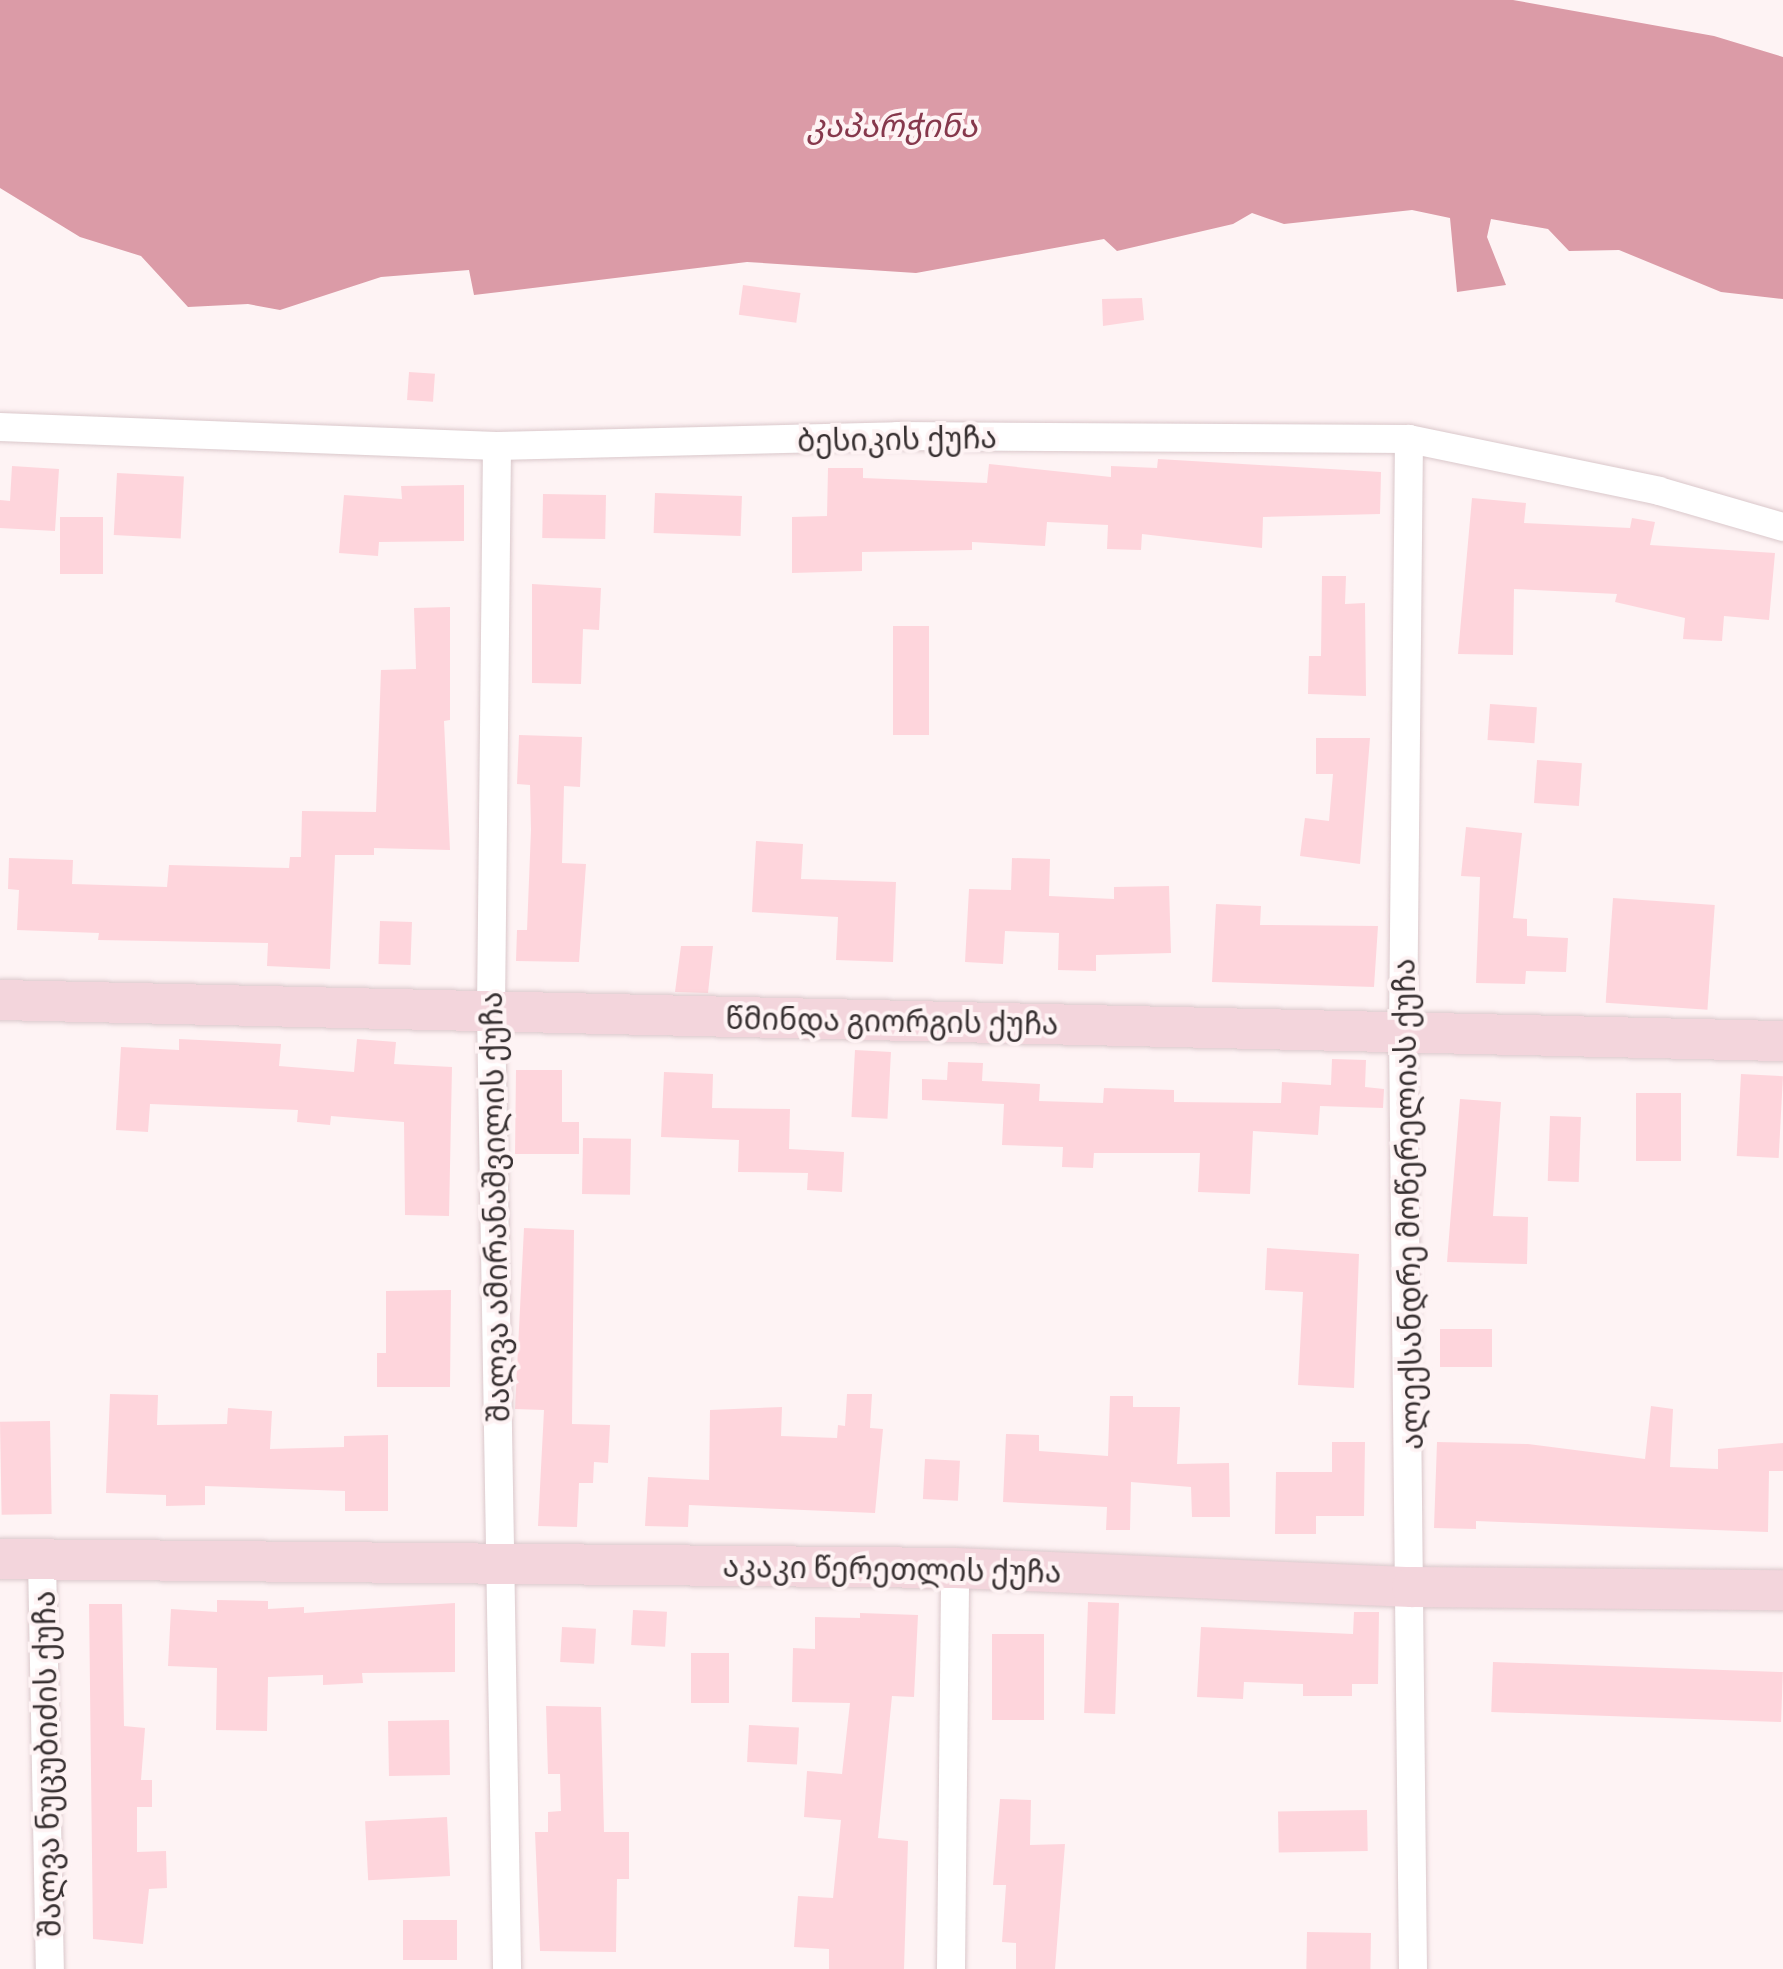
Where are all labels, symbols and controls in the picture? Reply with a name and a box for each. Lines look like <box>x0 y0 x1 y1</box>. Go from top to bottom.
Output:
water label: კაპარჭინა <box>807 105 977 143</box>
street label: ბესიკის ქუჩა <box>797 418 997 458</box>
street label: ალექსანდრე მოწერელიას ქუჩა <box>1385 958 1429 1450</box>
street label: შალვა ამირანაშვილის ქუჩა <box>472 991 516 1423</box>
street label: წმინდა გიორგის ქუჩა <box>725 999 1059 1041</box>
street label: აკაკი წერეთლის ქუჩა <box>722 1547 1062 1589</box>
street label: შალვა ნუცუბიძის ქუჩა <box>25 1590 67 1938</box>

